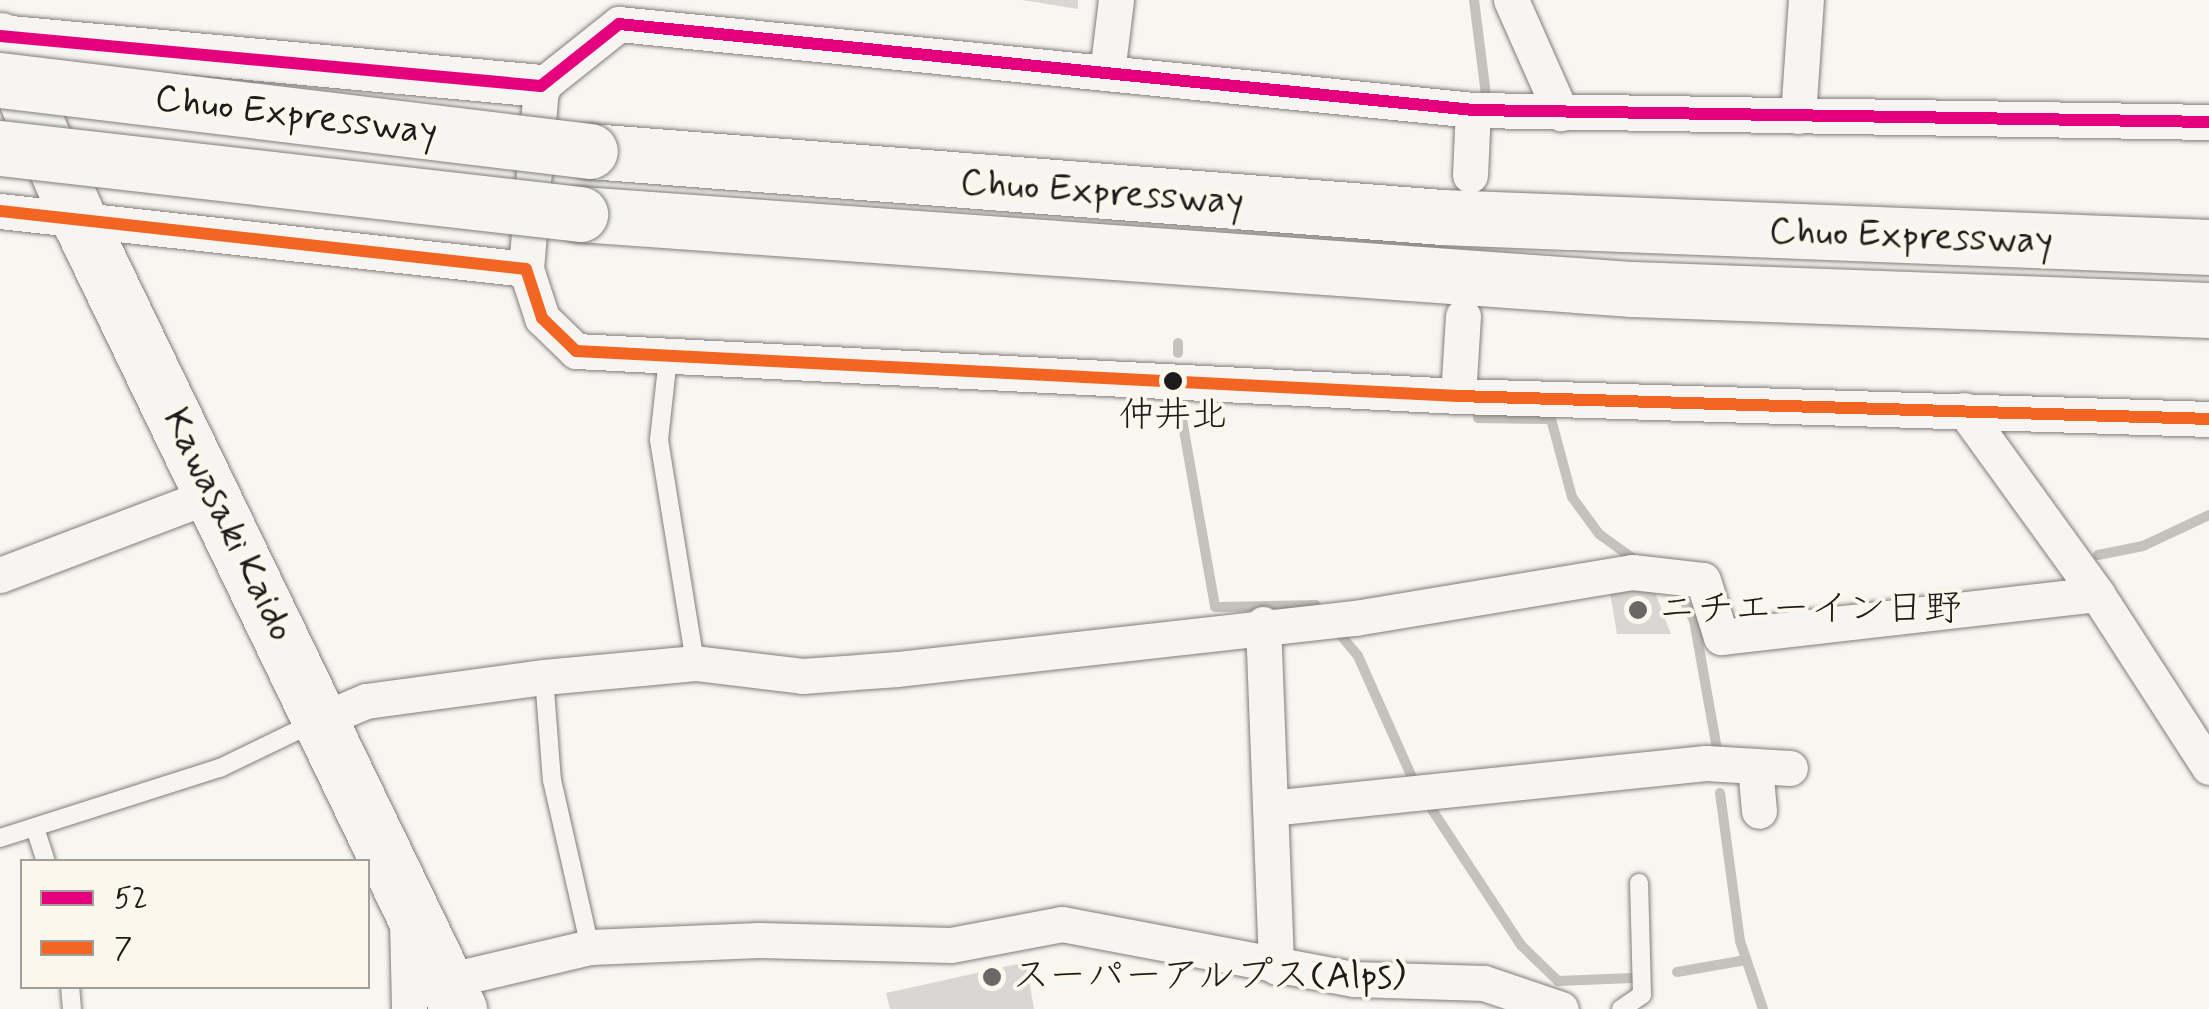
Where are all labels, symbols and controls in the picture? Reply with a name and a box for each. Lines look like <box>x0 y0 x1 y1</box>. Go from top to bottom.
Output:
street label: Chuo Expressway <box>149 76 443 156</box>
street label: Chuo Expressway <box>956 160 1248 226</box>
street label: Chuo Expressway <box>1765 209 2057 265</box>
marker: 仲井北 <box>1163 371 1183 391</box>
place label: 仲井北 <box>1119 395 1227 439</box>
street label: Kawasaki Kaido <box>152 401 304 649</box>
place label: ニチエーイン日野 <box>1658 587 1962 633</box>
marker: ニチエーイン日野 <box>1627 599 1649 621</box>
legend <box>20 859 370 989</box>
text: 52 <box>114 879 148 918</box>
text: 7 <box>114 929 132 968</box>
place label: スーパーアルプス(Alps) <box>1012 954 1410 1000</box>
marker: スーパーアルプス(Alps) <box>981 966 1003 988</box>

